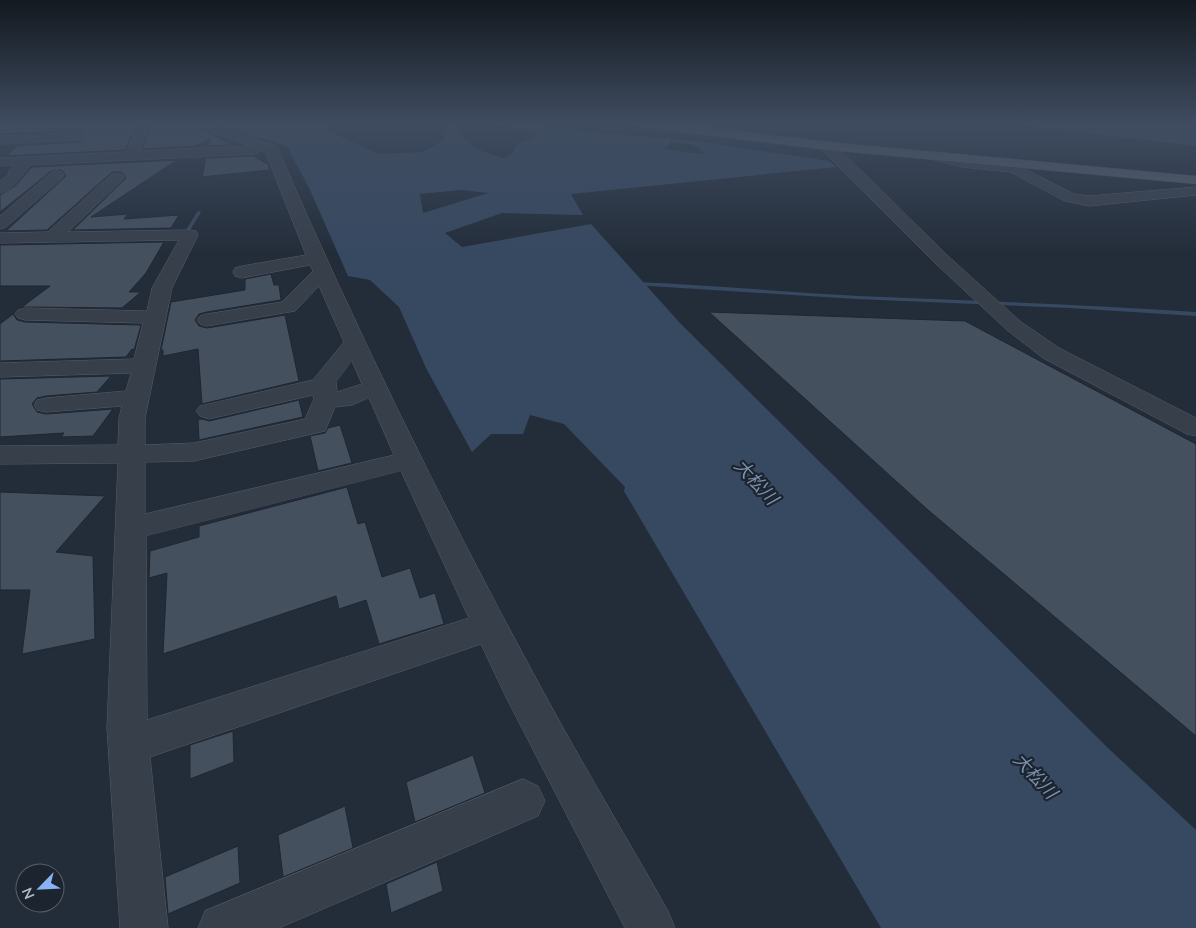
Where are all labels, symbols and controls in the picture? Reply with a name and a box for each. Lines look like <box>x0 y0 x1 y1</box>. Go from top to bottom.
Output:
water label: 大松川 <box>730 454 785 510</box>
water label: 大松川 <box>1009 748 1064 804</box>
north arrow <box>15 863 65 913</box>
text: N <box>18 885 38 902</box>

